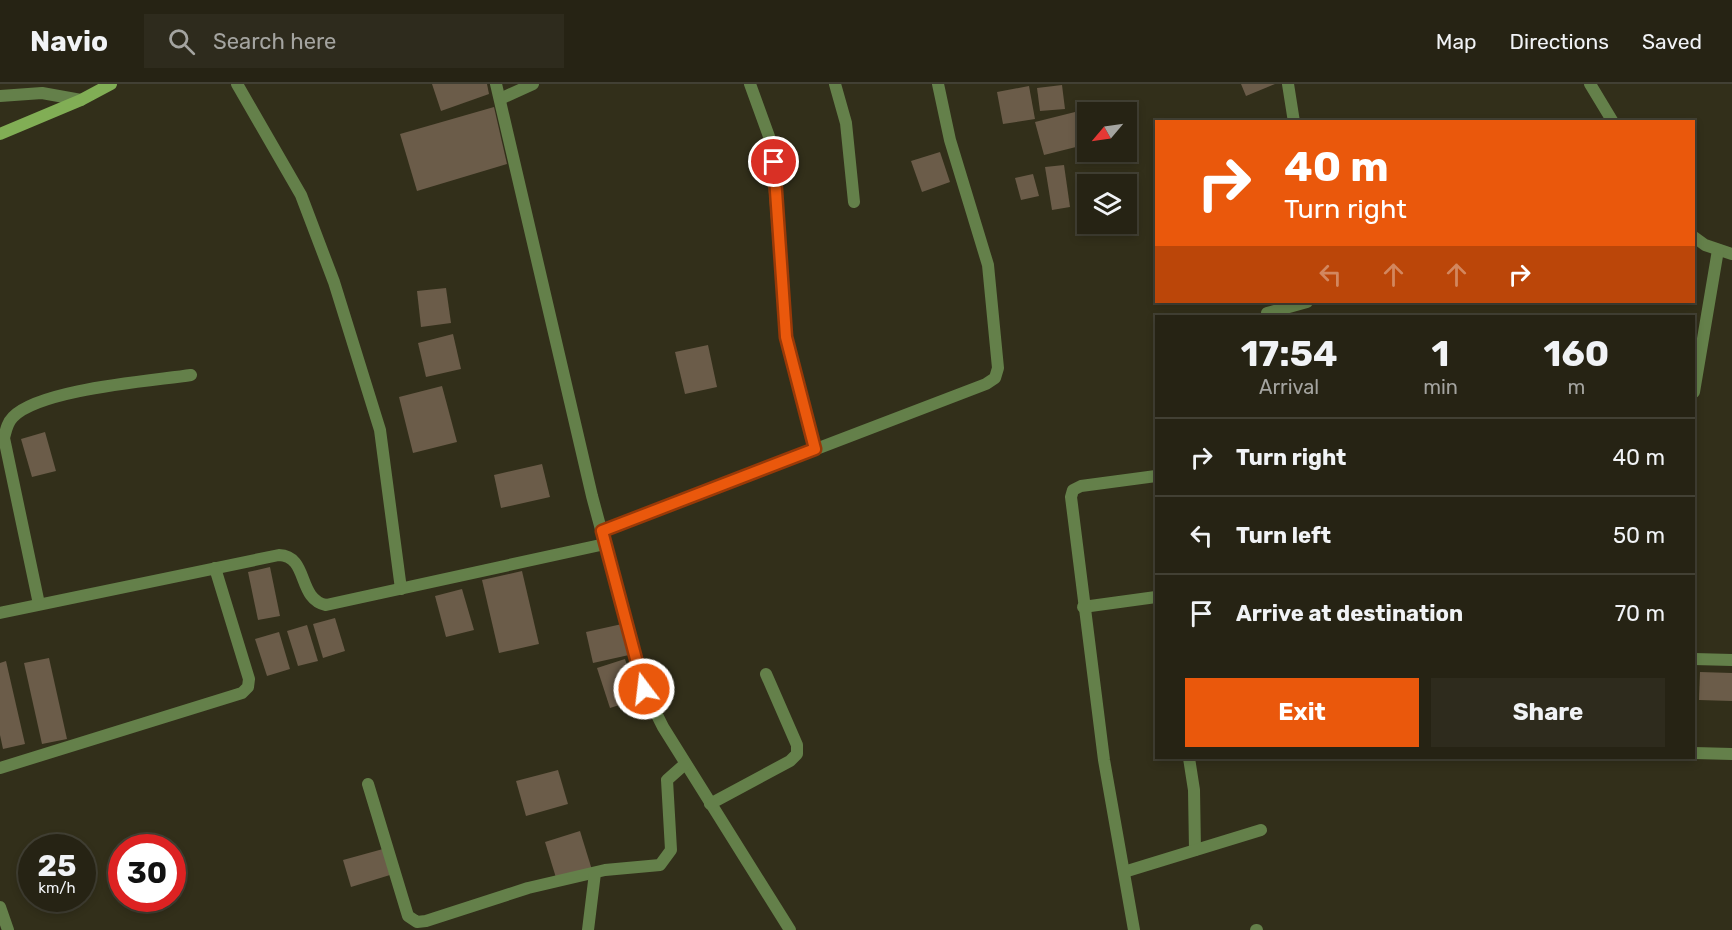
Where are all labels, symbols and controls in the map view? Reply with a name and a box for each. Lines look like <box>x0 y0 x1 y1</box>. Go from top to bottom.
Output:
search box <box>144 14 564 68</box>
text: Navio <box>30 25 108 58</box>
icon: search <box>165 25 198 58</box>
text: Search here <box>213 28 336 55</box>
text: Map <box>1436 29 1477 54</box>
text: Directions <box>1510 29 1609 54</box>
text: Saved <box>1642 29 1702 54</box>
north arrow <box>1077 102 1137 162</box>
map controls <box>1077 102 1137 234</box>
pin <box>748 136 799 187</box>
text: 40 m <box>1284 142 1389 192</box>
icon: right <box>1185 144 1263 222</box>
icon: arrive <box>757 145 790 178</box>
button: layers <box>1077 174 1137 234</box>
text: Turn right <box>1284 193 1407 225</box>
icon: left <box>1314 258 1347 291</box>
icon: ahead <box>1377 258 1410 291</box>
icon: ahead <box>1440 258 1473 291</box>
icon: right <box>1503 258 1536 291</box>
text: 17:54 <box>1241 332 1338 375</box>
text: 1 <box>1432 332 1449 375</box>
text: 160 <box>1544 332 1609 375</box>
text: Arrival <box>1259 375 1319 399</box>
text: min <box>1423 375 1458 399</box>
text: m <box>1568 375 1585 399</box>
icon: right <box>1185 441 1218 474</box>
text: Turn right <box>1236 444 1346 471</box>
text: 40 m <box>1612 444 1665 471</box>
icon: left <box>1185 519 1218 552</box>
text: Turn left <box>1236 522 1331 549</box>
text: 50 m <box>1613 522 1665 549</box>
icon: arrive <box>1185 597 1218 630</box>
text: Arrive at destination <box>1236 600 1463 627</box>
text: 70 m <box>1615 600 1665 627</box>
position arrow <box>612 657 676 721</box>
button: Exit <box>1185 678 1419 747</box>
button: Share <box>1431 678 1665 747</box>
speed limit sign: 30 <box>108 834 186 912</box>
text: 25 <box>38 848 76 884</box>
text: km/h <box>38 879 76 897</box>

